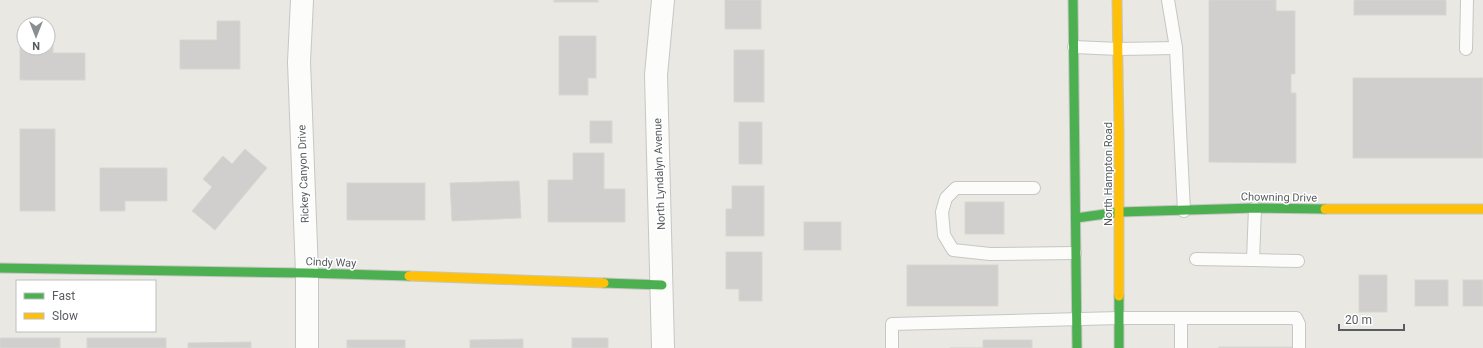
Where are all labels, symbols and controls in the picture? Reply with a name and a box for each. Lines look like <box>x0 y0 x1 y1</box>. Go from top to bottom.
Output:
north arrow <box>16 16 56 56</box>
text: N <box>32 39 40 52</box>
street label: North Lyndalyn Avenue <box>651 118 668 230</box>
street label: North Hampton Road <box>1102 122 1115 226</box>
street label: Rickey Canyon Drive <box>295 124 312 223</box>
street label: Chowning Drive <box>1241 190 1317 205</box>
street label: Cindy Way <box>305 255 357 270</box>
legend <box>16 280 156 332</box>
text: Fast <box>52 289 75 303</box>
scale bar <box>1339 306 1404 332</box>
text: Slow <box>52 309 78 323</box>
text: 20 m <box>1345 313 1372 327</box>

